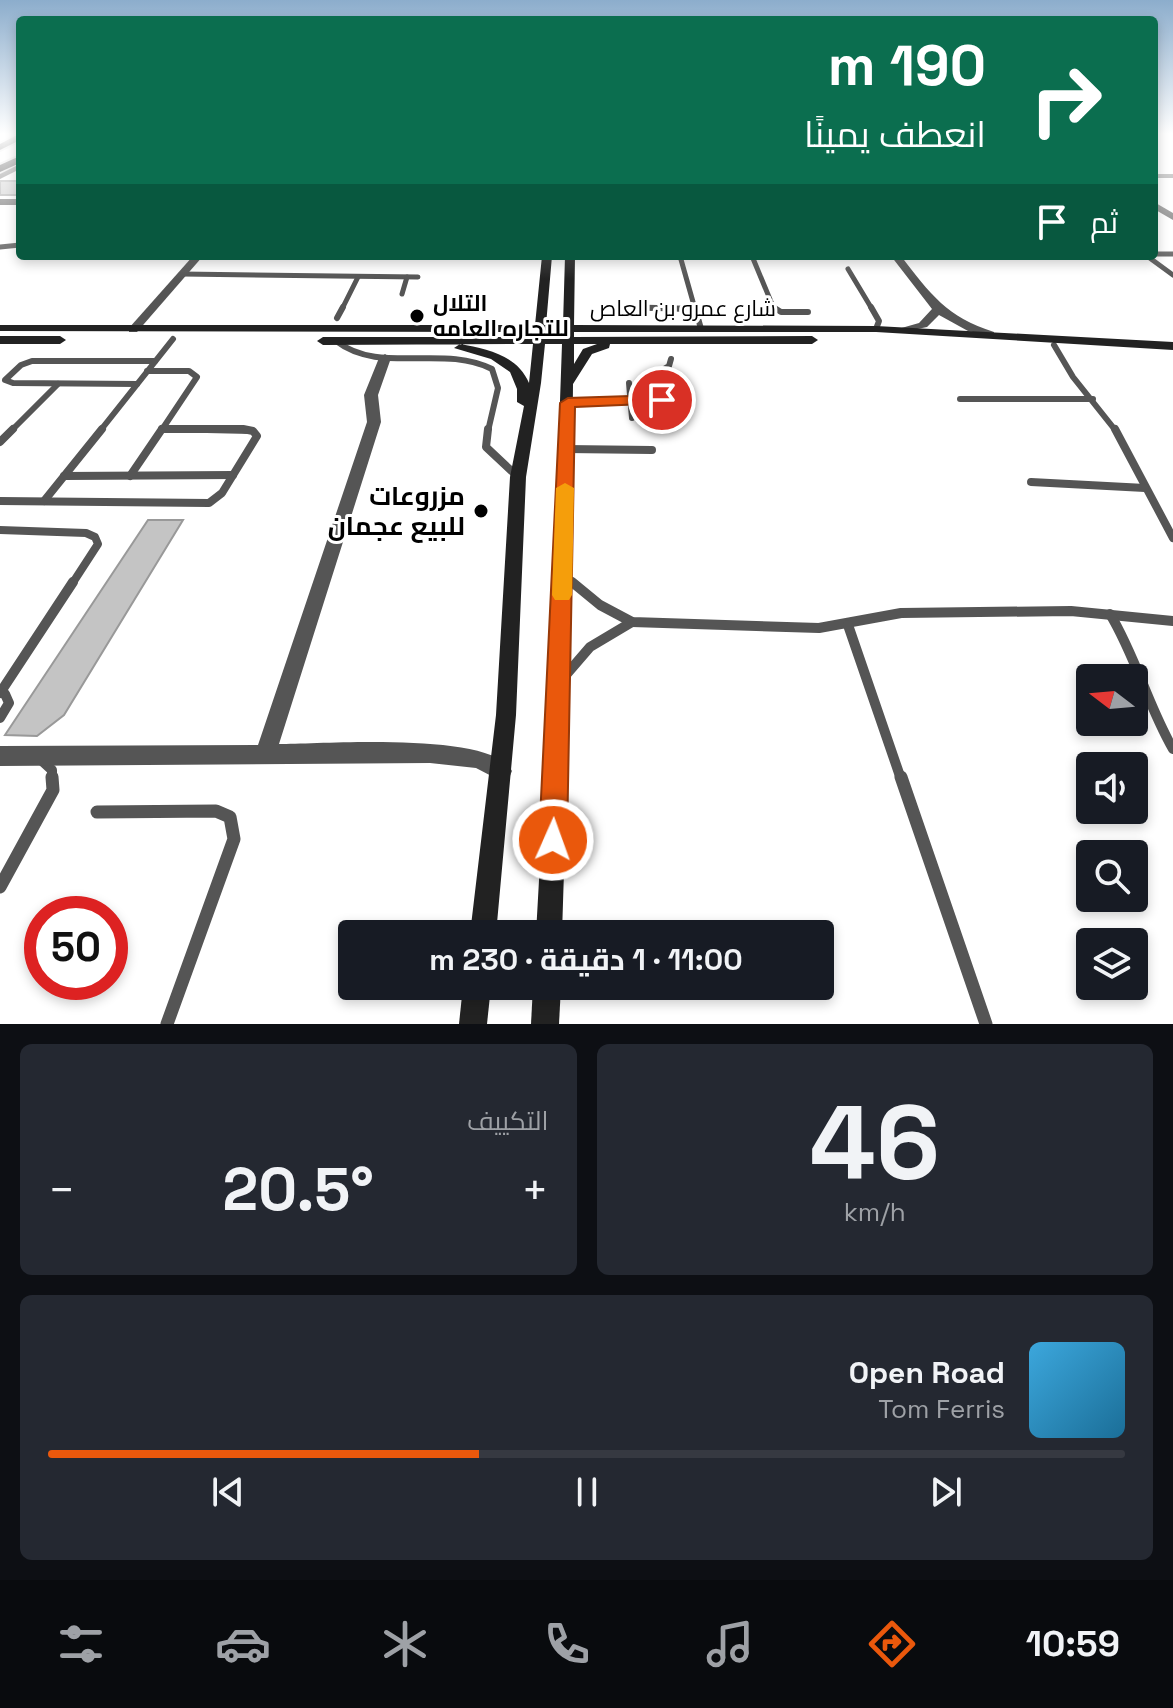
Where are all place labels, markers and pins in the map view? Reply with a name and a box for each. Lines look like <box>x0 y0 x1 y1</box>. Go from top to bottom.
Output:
place label: التلال للتجاره العامه <box>433 289 569 342</box>
marker: التلال للتجاره العامه <box>408 307 426 325</box>
pin <box>628 366 696 434</box>
place label: مزروعات للبيع عجمان <box>328 479 465 543</box>
marker: مزروعات للبيع عجمان <box>472 502 490 520</box>

